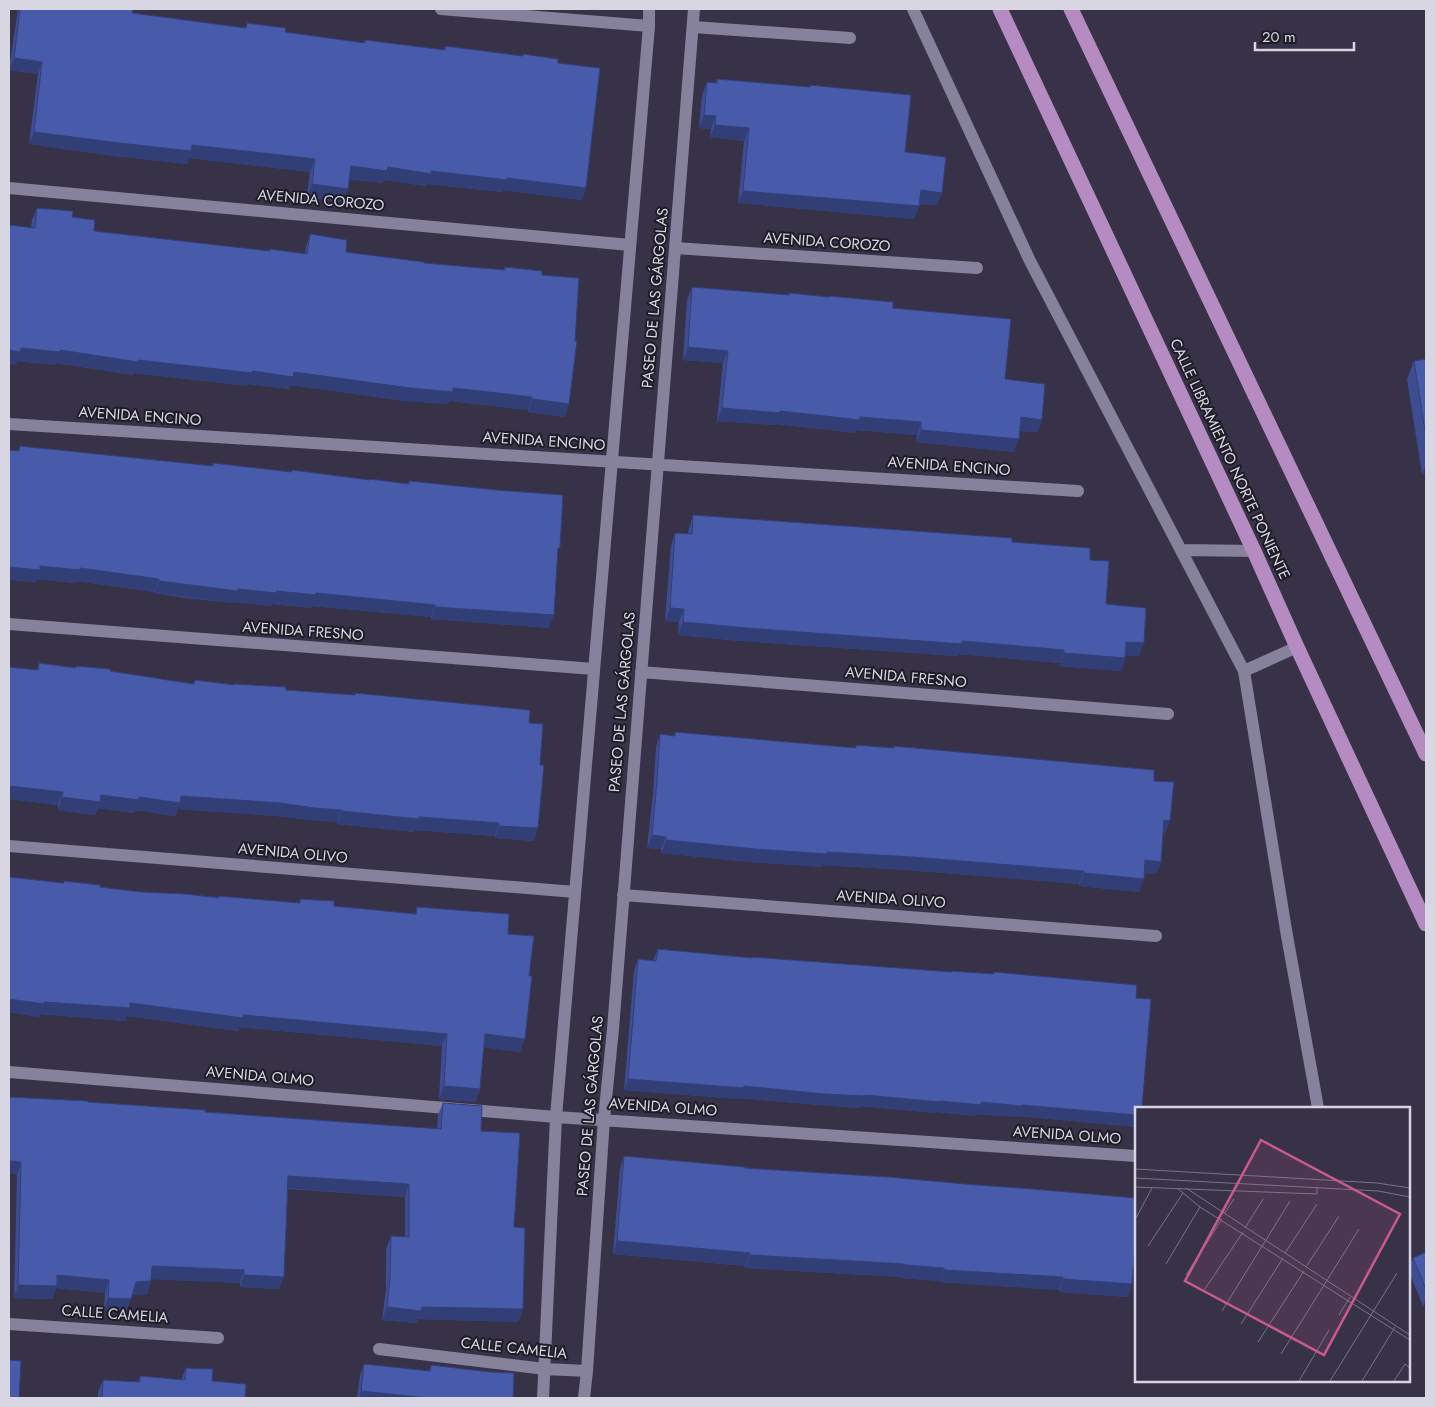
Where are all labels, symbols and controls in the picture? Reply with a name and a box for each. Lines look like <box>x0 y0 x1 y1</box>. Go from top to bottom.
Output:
scale bar <box>1255 20 1354 52</box>
text: 20 m <box>1262 26 1296 48</box>
street label: AVENIDA COROZO <box>257 183 385 217</box>
street label: PASEO DE LAS GÁRGOLAS <box>636 207 674 389</box>
street label: AVENIDA COROZO <box>763 227 891 257</box>
street label: CALLE LIBRAMIENTO NORTE PONIENTE <box>1164 335 1296 583</box>
street label: AVENIDA ENCINO <box>78 401 202 431</box>
street label: AVENIDA ENCINO <box>482 426 606 456</box>
street label: AVENIDA ENCINO <box>887 451 1011 481</box>
street label: PASEO DE LAS GÁRGOLAS <box>603 611 641 793</box>
street label: AVENIDA FRESNO <box>241 616 365 646</box>
street label: AVENIDA FRESNO <box>844 661 968 693</box>
street label: AVENIDA OLIVO <box>237 837 349 869</box>
street label: AVENIDA OLIVO <box>835 884 947 914</box>
street label: PASEO DE LAS GÁRGOLAS <box>571 1015 609 1197</box>
street label: AVENIDA OLMO <box>205 1060 315 1092</box>
street label: AVENIDA OLMO <box>608 1092 718 1122</box>
inset map <box>1135 1107 1410 1382</box>
street label: AVENIDA OLMO <box>1012 1120 1122 1150</box>
street label: CALLE CAMELIA <box>61 1299 169 1329</box>
street label: CALLE CAMELIA <box>460 1331 568 1365</box>

